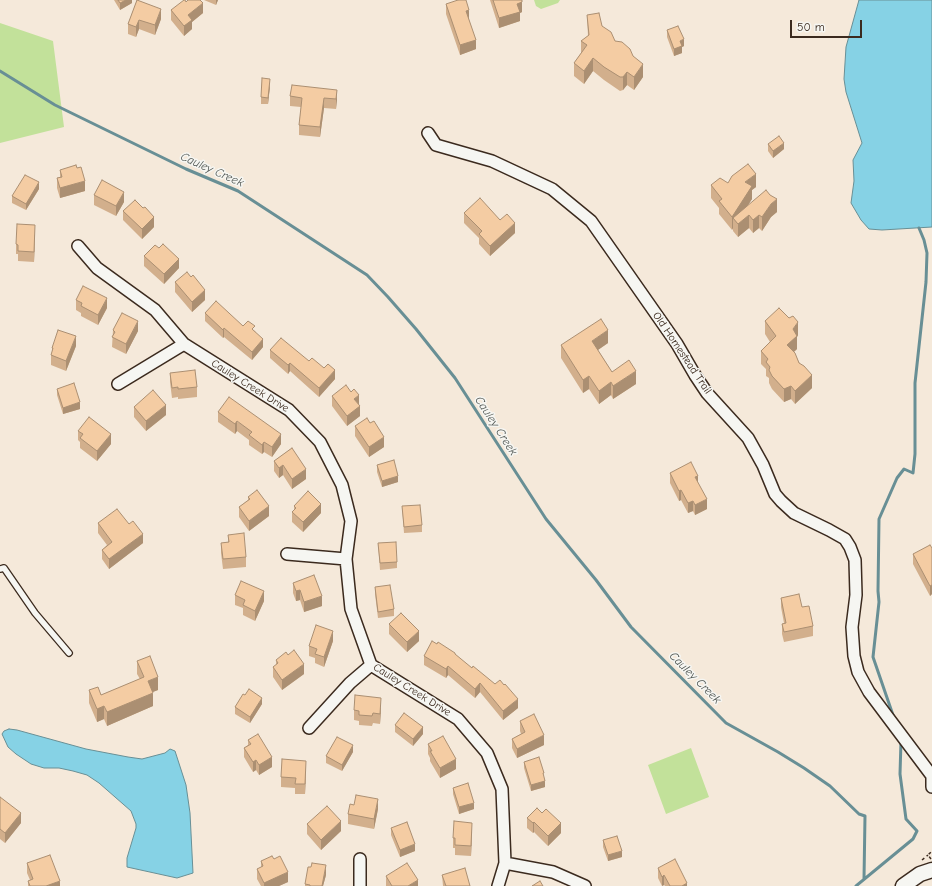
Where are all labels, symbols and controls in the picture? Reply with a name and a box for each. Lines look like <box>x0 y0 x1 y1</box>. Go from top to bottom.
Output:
scale bar <box>792 12 864 38</box>
text: 50 m <box>797 20 825 34</box>
water label: Cauley Creek <box>178 150 246 190</box>
street label: Old Homestead Trail <box>650 310 714 396</box>
street label: Cauley Creek Drive <box>209 357 291 415</box>
water label: Cauley Creek <box>472 394 520 458</box>
water label: Cauley Creek <box>666 649 724 707</box>
street label: Cauley Creek Drive <box>371 661 453 719</box>

